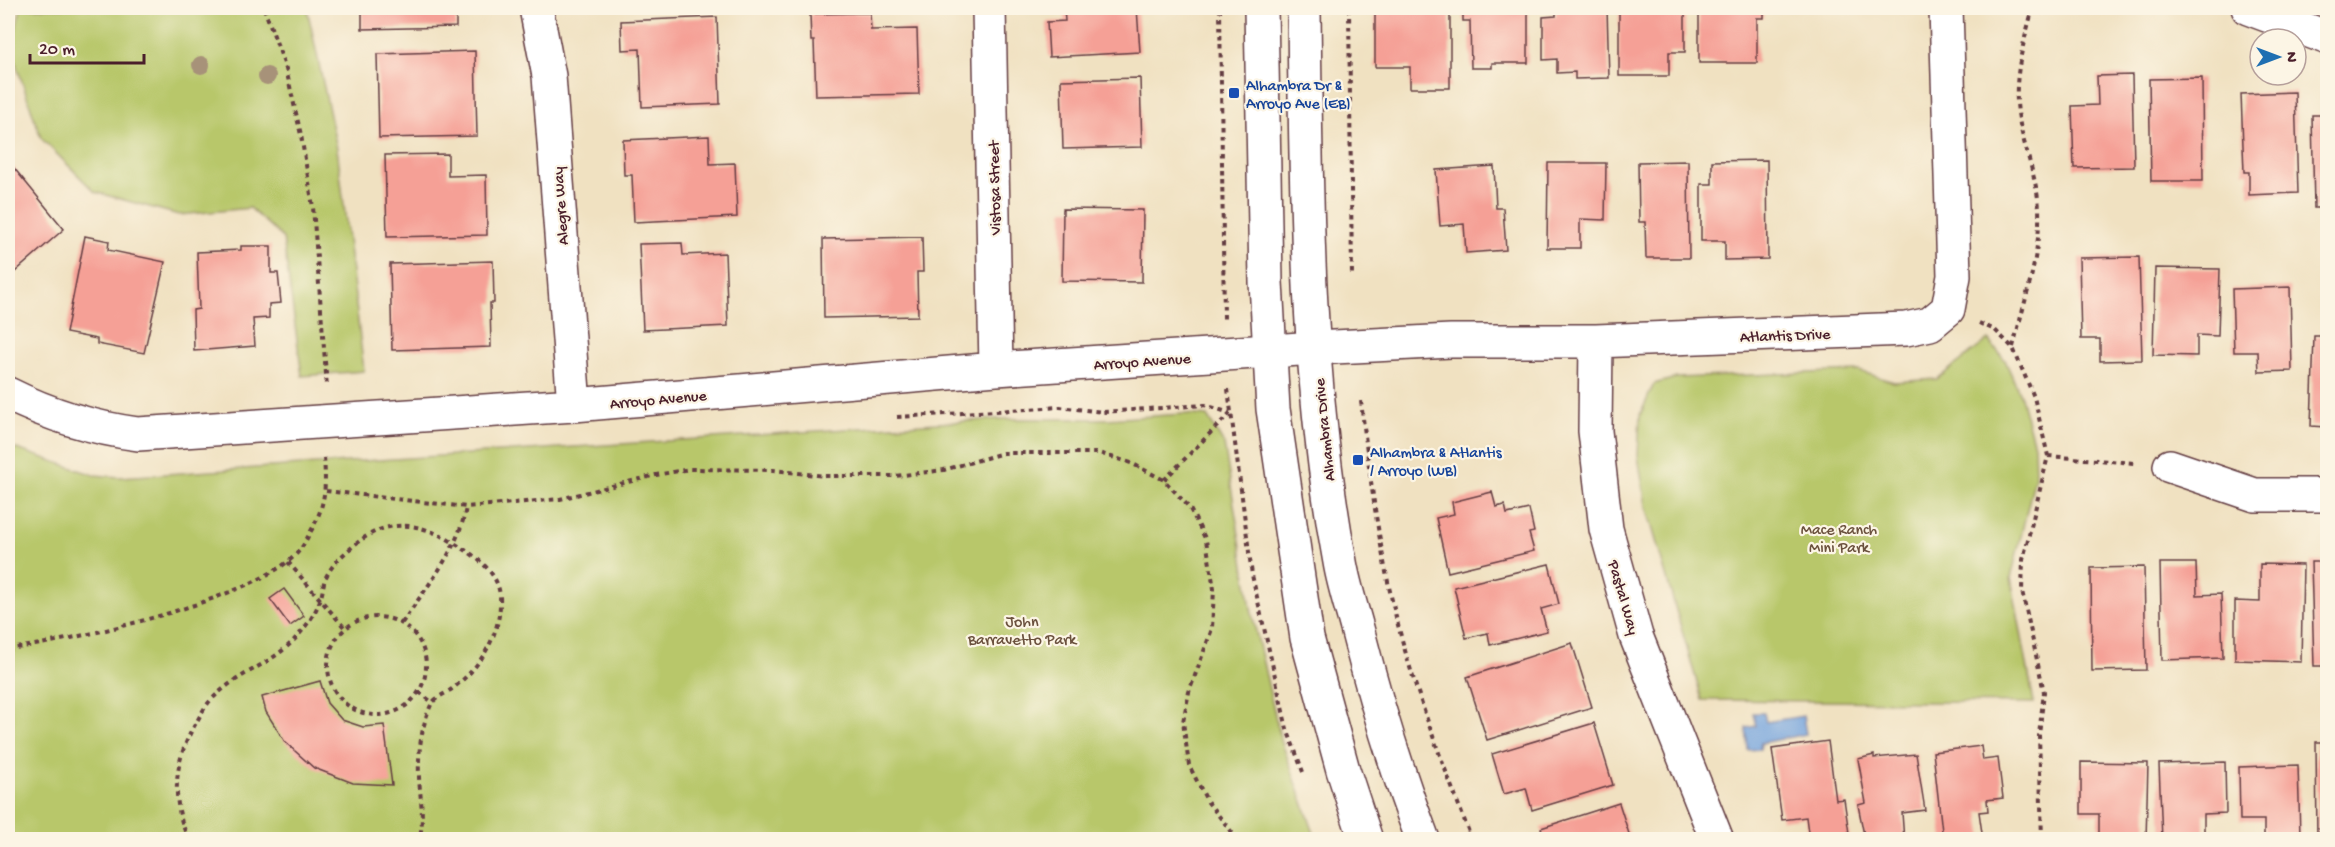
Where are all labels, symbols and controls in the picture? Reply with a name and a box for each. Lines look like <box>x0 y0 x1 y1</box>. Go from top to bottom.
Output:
scale bar <box>30 27 144 65</box>
north arrow <box>2248 27 2308 87</box>
text: 20 m <box>39 40 75 61</box>
text: N <box>2280 52 2299 63</box>
place label: Alhambra Dr & Arroyo Ave (EB) <box>1246 78 1351 115</box>
marker: Alhambra Dr & Arroyo Ave (EB) <box>1227 86 1241 100</box>
street label: Vistosa Street <box>986 139 1007 236</box>
street label: Alegre Way <box>550 166 575 246</box>
street label: Atlantis Drive <box>1740 326 1831 349</box>
street label: Arroyo Avenue <box>1093 351 1192 376</box>
street label: Alhambra Drive <box>1312 376 1341 482</box>
street label: Arroyo Avenue <box>609 388 708 415</box>
place label: Alhambra & Atlantis / Arroyo (WB) <box>1370 445 1503 482</box>
marker: Alhambra & Atlantis / Arroyo (WB) <box>1351 453 1365 467</box>
park label: Mace Ranch Mini Park <box>1801 522 1878 559</box>
street label: Pastal Way <box>1602 558 1641 638</box>
park label: John Barravetto Park <box>967 614 1078 651</box>

